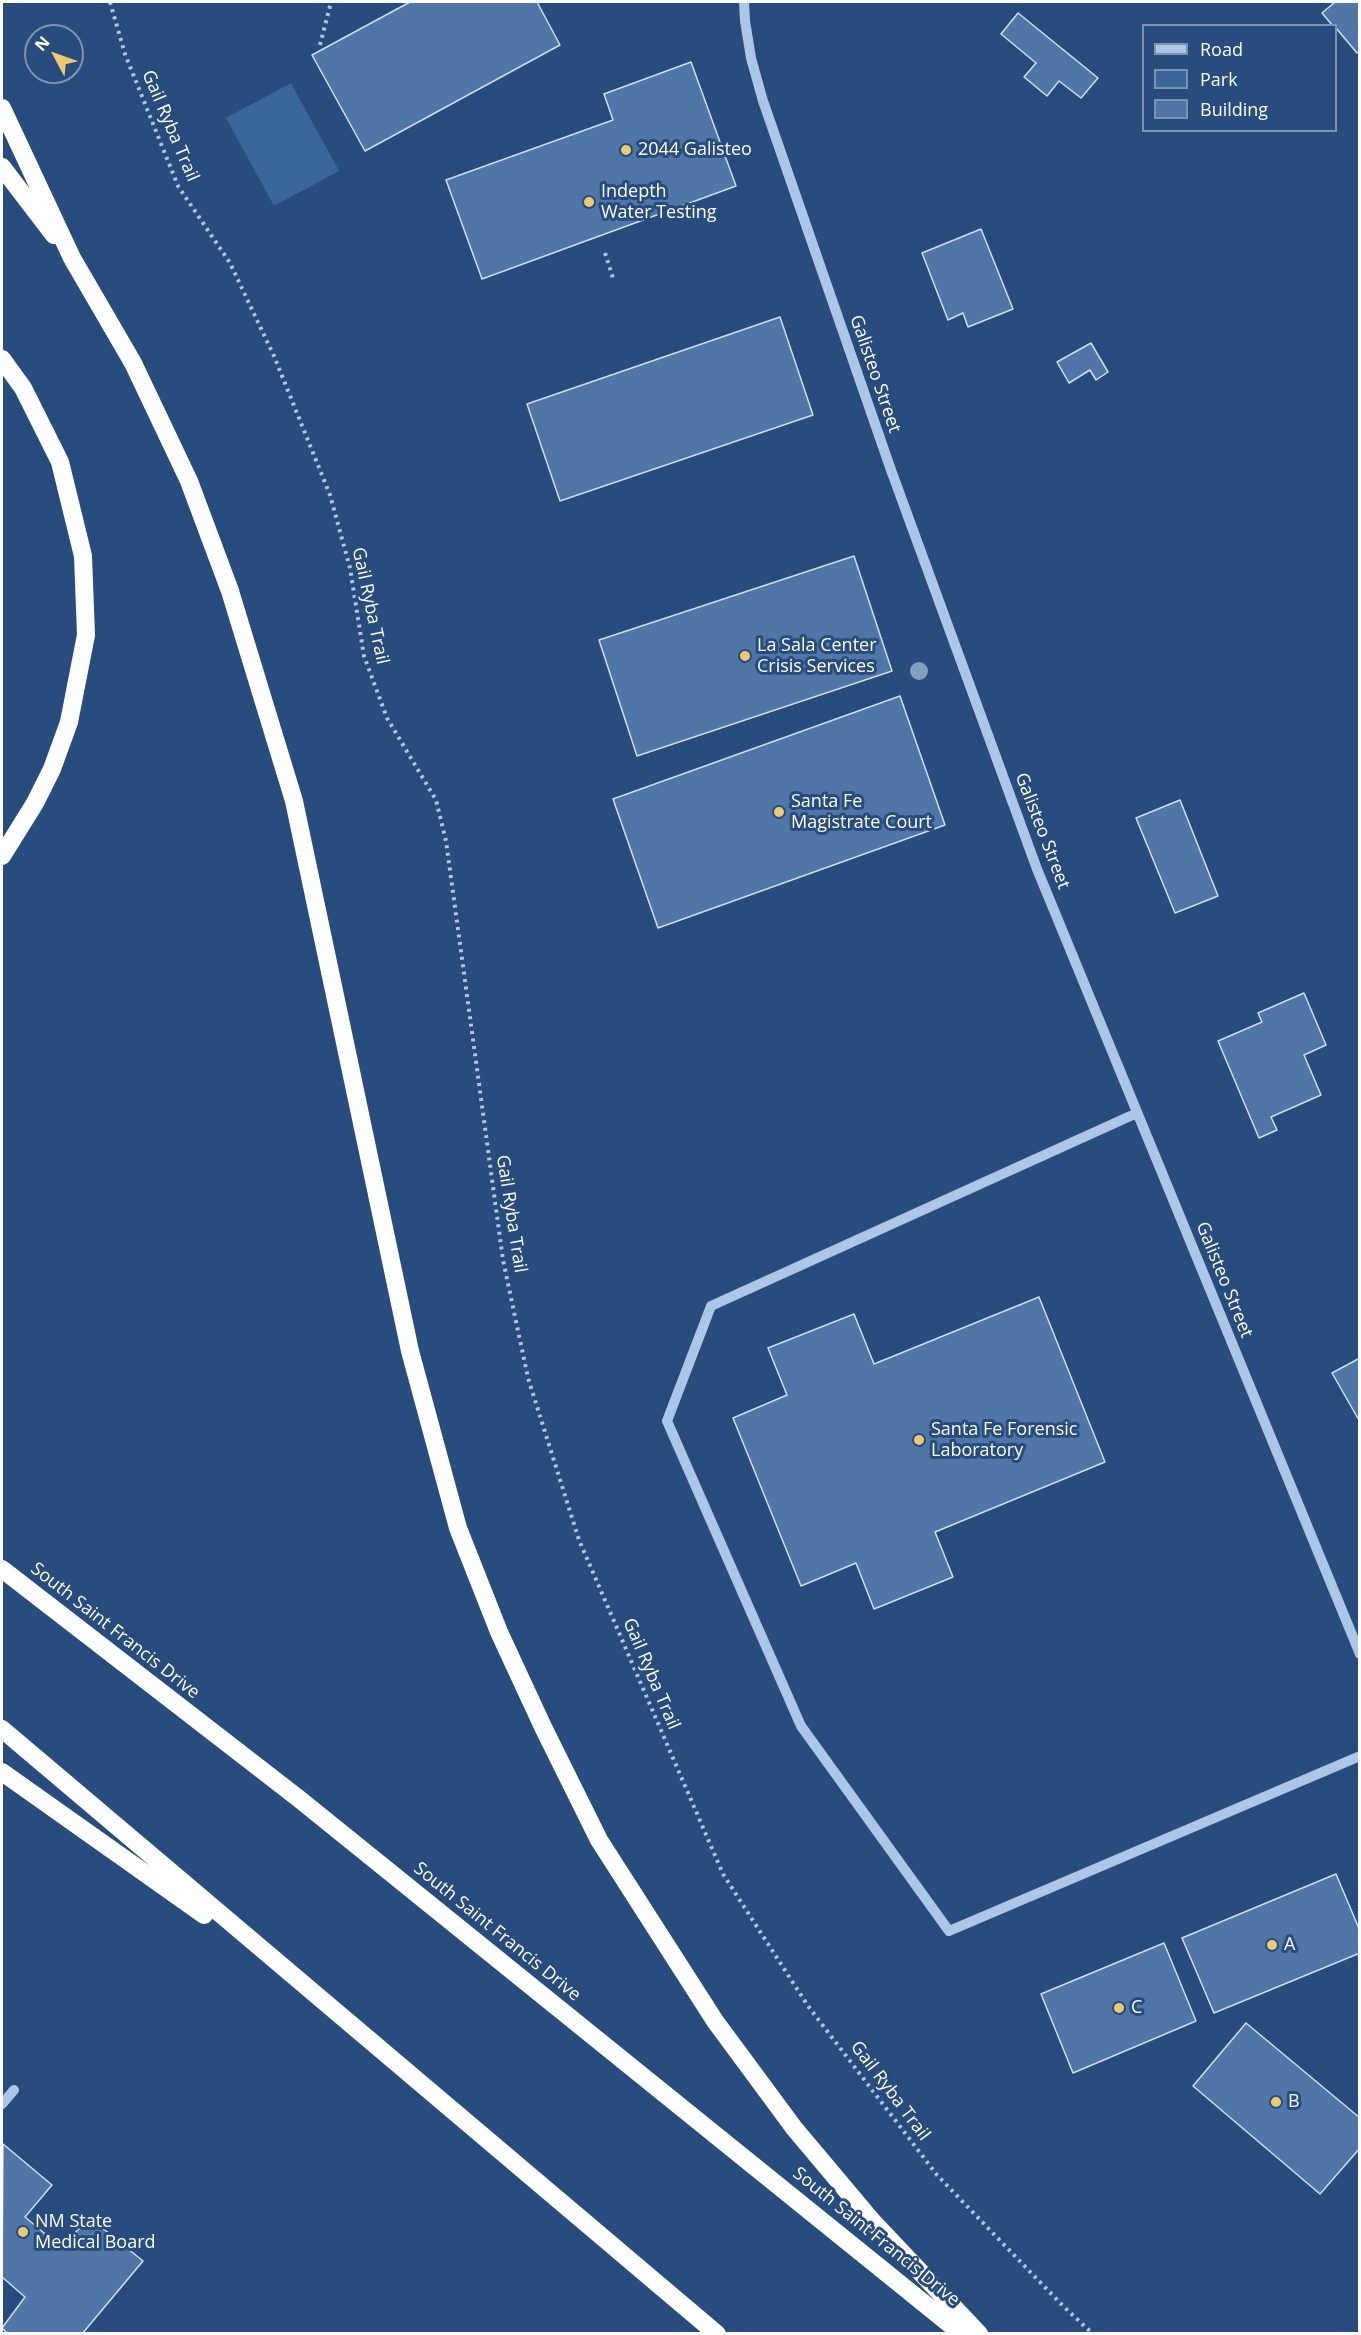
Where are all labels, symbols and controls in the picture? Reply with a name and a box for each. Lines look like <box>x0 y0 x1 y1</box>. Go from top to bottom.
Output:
north arrow <box>24 24 84 84</box>
legend <box>1142 24 1337 132</box>
text: N <box>29 31 54 56</box>
text: Road <box>1200 37 1243 61</box>
street label: Gail Ryba Trail <box>137 67 203 185</box>
text: Park <box>1200 67 1238 91</box>
text: Building <box>1200 97 1268 121</box>
place label: 2044 Galisteo <box>638 139 752 161</box>
marker: 2044 Galisteo <box>619 143 633 157</box>
place label: Indepth Water Testing <box>601 181 717 224</box>
marker: Indepth Water Testing <box>582 195 596 209</box>
street label: Galisteo Street <box>845 312 905 436</box>
street label: Gail Ryba Trail <box>347 546 393 666</box>
place label: La Sala Center Crisis Services <box>757 635 877 678</box>
marker: La Sala Center Crisis Services <box>738 649 752 663</box>
street label: Galisteo Street <box>1010 770 1074 892</box>
place label: Santa Fe Magistrate Court <box>791 791 932 834</box>
marker: Santa Fe Magistrate Court <box>772 805 786 819</box>
street label: Gail Ryba Trail <box>491 1154 531 1274</box>
street label: Galisteo Street <box>1191 1219 1257 1341</box>
place label: Santa Fe Forensic Laboratory <box>931 1419 1077 1462</box>
marker: Santa Fe Forensic Laboratory <box>912 1433 926 1447</box>
street label: South Saint Francis Drive <box>26 1558 204 1704</box>
street label: Gail Ryba Trail <box>618 1615 684 1733</box>
street label: South Saint Francis Drive <box>409 1858 585 2006</box>
place label: A <box>1284 1934 1295 1956</box>
marker: A <box>1265 1938 1279 1952</box>
place label: C <box>1131 1997 1142 2019</box>
marker: C <box>1112 2001 1126 2015</box>
street label: Gail Ryba Trail <box>846 2037 934 2145</box>
place label: B <box>1288 2091 1300 2113</box>
marker: B <box>1269 2095 1283 2109</box>
street label: South Saint Francis Drive <box>788 2163 964 2311</box>
place label: NM State Medical Board <box>35 2211 156 2254</box>
marker: NM State Medical Board <box>16 2225 30 2239</box>

